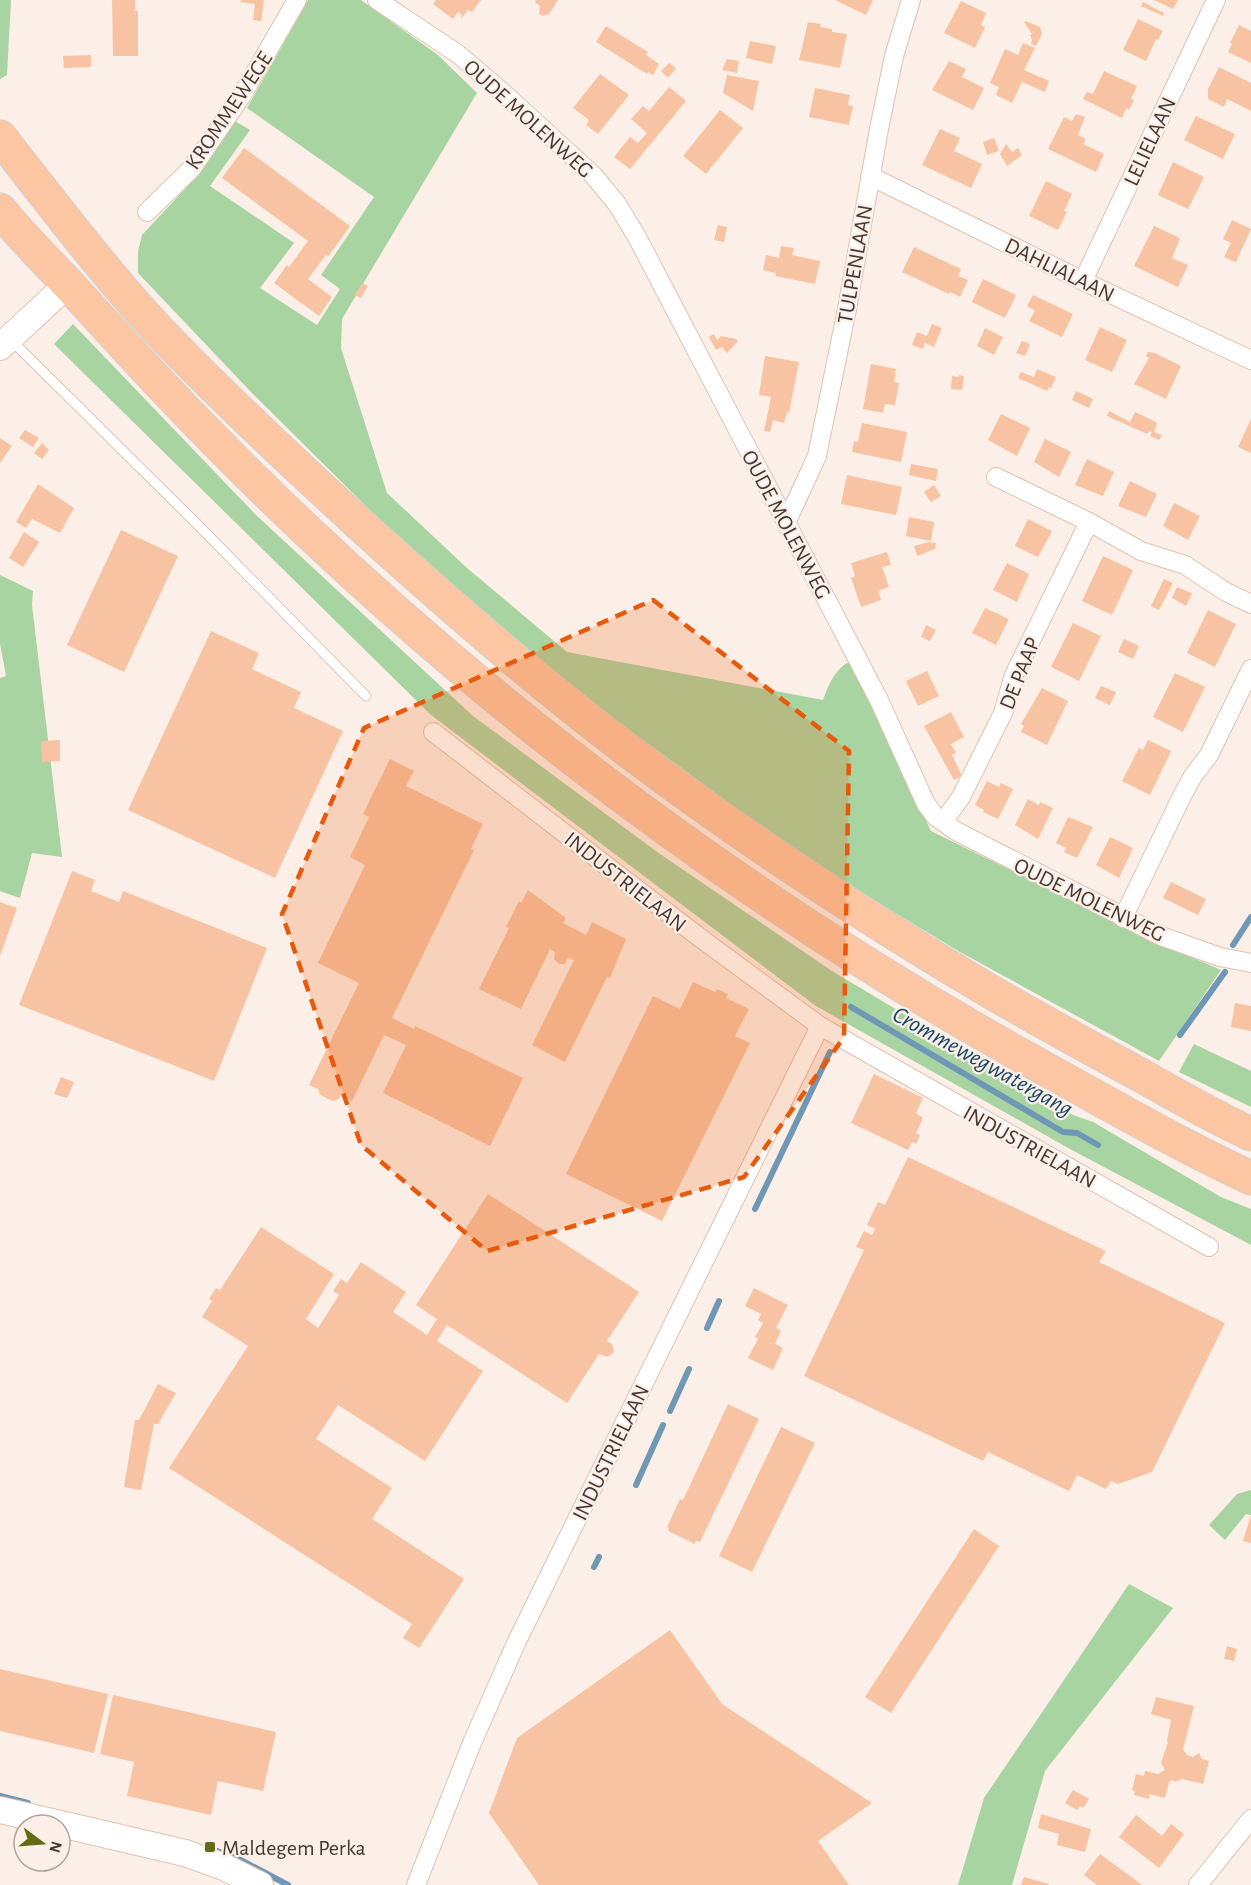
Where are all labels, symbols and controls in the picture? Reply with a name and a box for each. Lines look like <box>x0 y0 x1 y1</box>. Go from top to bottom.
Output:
street label: KROMMEWEGE <box>181 47 276 174</box>
street label: OUDE MOLENWEG <box>460 55 597 182</box>
street label: LELIELAAN <box>1120 94 1180 189</box>
street label: TULPENLAAN <box>834 203 876 325</box>
street label: DAHLIALAAN <box>1001 234 1118 306</box>
street label: OUDE MOLENWEG <box>738 446 835 602</box>
street label: DE PAAP <box>996 634 1044 713</box>
street label: INDUSTRIELAAN <box>560 828 690 936</box>
street label: OUDE MOLENWEG <box>1011 854 1169 946</box>
water label: Crommewegwatergang <box>888 1002 1077 1121</box>
street label: INDUSTRIELAAN <box>959 1101 1100 1192</box>
street label: INDUSTRIELAAN <box>569 1381 653 1524</box>
north arrow <box>12 1813 72 1873</box>
place label: Maldegem Perka <box>222 1837 366 1859</box>
text: N <box>46 1839 65 1854</box>
marker: Maldegem Perka <box>203 1840 217 1854</box>

